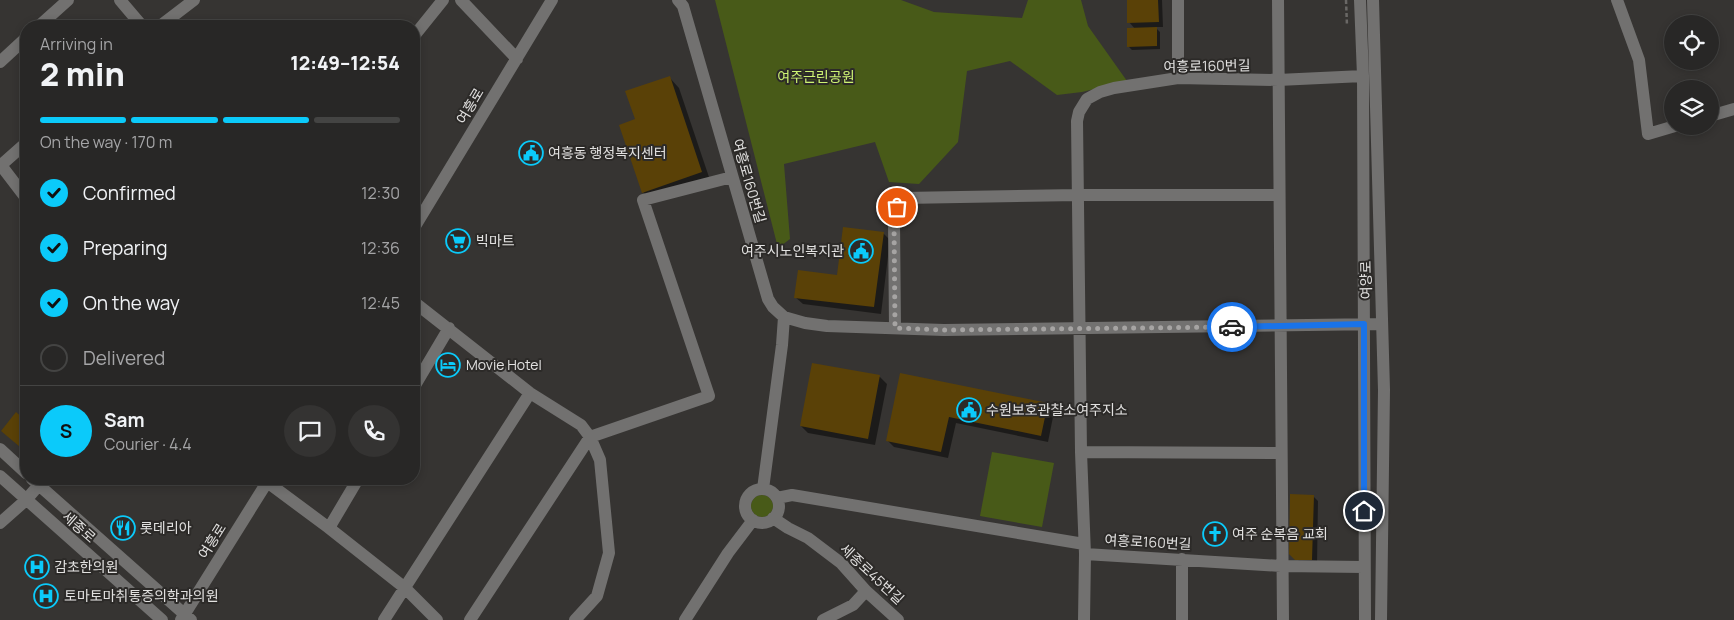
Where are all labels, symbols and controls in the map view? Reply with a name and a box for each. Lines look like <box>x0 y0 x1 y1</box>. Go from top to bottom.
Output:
map controls <box>1664 15 1719 135</box>
button: locate <box>1664 15 1719 70</box>
text: Arriving in <box>40 33 113 55</box>
text: 12:49–12:54 <box>290 50 400 76</box>
text: 2 min <box>40 52 125 96</box>
street label: 여흥로160번길 <box>1163 55 1251 76</box>
park label: 여주근린공원 <box>777 67 855 86</box>
button: layers <box>1664 80 1719 135</box>
street label: 여흥로 <box>451 84 488 127</box>
text: On the way · 170 m <box>40 131 172 153</box>
street label: 여흥로160번길 <box>728 136 771 225</box>
public building icon: 여흥동 행정복지센터 <box>518 140 544 166</box>
place label: 여흥동 행정복지센터 <box>548 143 667 162</box>
icon: check <box>40 179 68 207</box>
text: Confirmed <box>83 180 176 206</box>
text: 12:30 <box>361 182 400 204</box>
pin <box>876 186 918 228</box>
icon: bag <box>883 193 911 221</box>
supermarket icon: 빅마트 <box>445 228 471 254</box>
place label: 빅마트 <box>476 231 515 250</box>
icon: check <box>40 234 68 262</box>
text: Preparing <box>83 235 168 261</box>
text: 12:36 <box>361 237 400 259</box>
public building icon: 여주시노인복지관 <box>848 238 874 264</box>
place label: 여주시노인복지관 <box>741 241 844 260</box>
street label: 여양로 <box>1356 260 1375 299</box>
icon: check <box>40 289 68 317</box>
text: On the way <box>83 290 180 316</box>
text: 12:45 <box>361 292 400 314</box>
courier <box>1207 302 1257 352</box>
icon: car <box>1218 313 1246 341</box>
text: Delivered <box>83 345 165 371</box>
hotel icon: Movie Hotel <box>435 352 461 378</box>
place label: Movie Hotel <box>466 355 542 374</box>
public building icon: 수원보호관찰소여주지소 <box>956 397 982 423</box>
place label: 수원보호관찰소여주지소 <box>986 400 1128 419</box>
button: chat <box>284 405 336 457</box>
button: phone <box>348 405 400 457</box>
text: Sam <box>104 407 145 433</box>
text: S <box>60 418 72 444</box>
text: Courier · 4.4 <box>104 433 192 455</box>
pin <box>1343 490 1385 532</box>
icon: home <box>1350 497 1378 525</box>
street label: 세종로 <box>59 507 100 547</box>
restaurant icon: 롯데리아 <box>110 515 136 541</box>
place label: 롯데리아 <box>140 518 192 537</box>
street label: 여흥로 <box>193 519 230 562</box>
church icon: 여주 순복음 교회 <box>1202 521 1228 547</box>
place label: 여주 순복음 교회 <box>1232 524 1328 543</box>
street label: 여흥로160번길 <box>1104 530 1192 553</box>
street label: 세종로45번길 <box>836 539 908 608</box>
hospital icon: 감초한의원 <box>24 554 50 580</box>
place label: 감초한의원 <box>54 557 118 576</box>
hospital icon: 토마토마취통증의학과의원 <box>33 583 59 609</box>
place label: 토마토마취통증의학과의원 <box>64 586 219 605</box>

